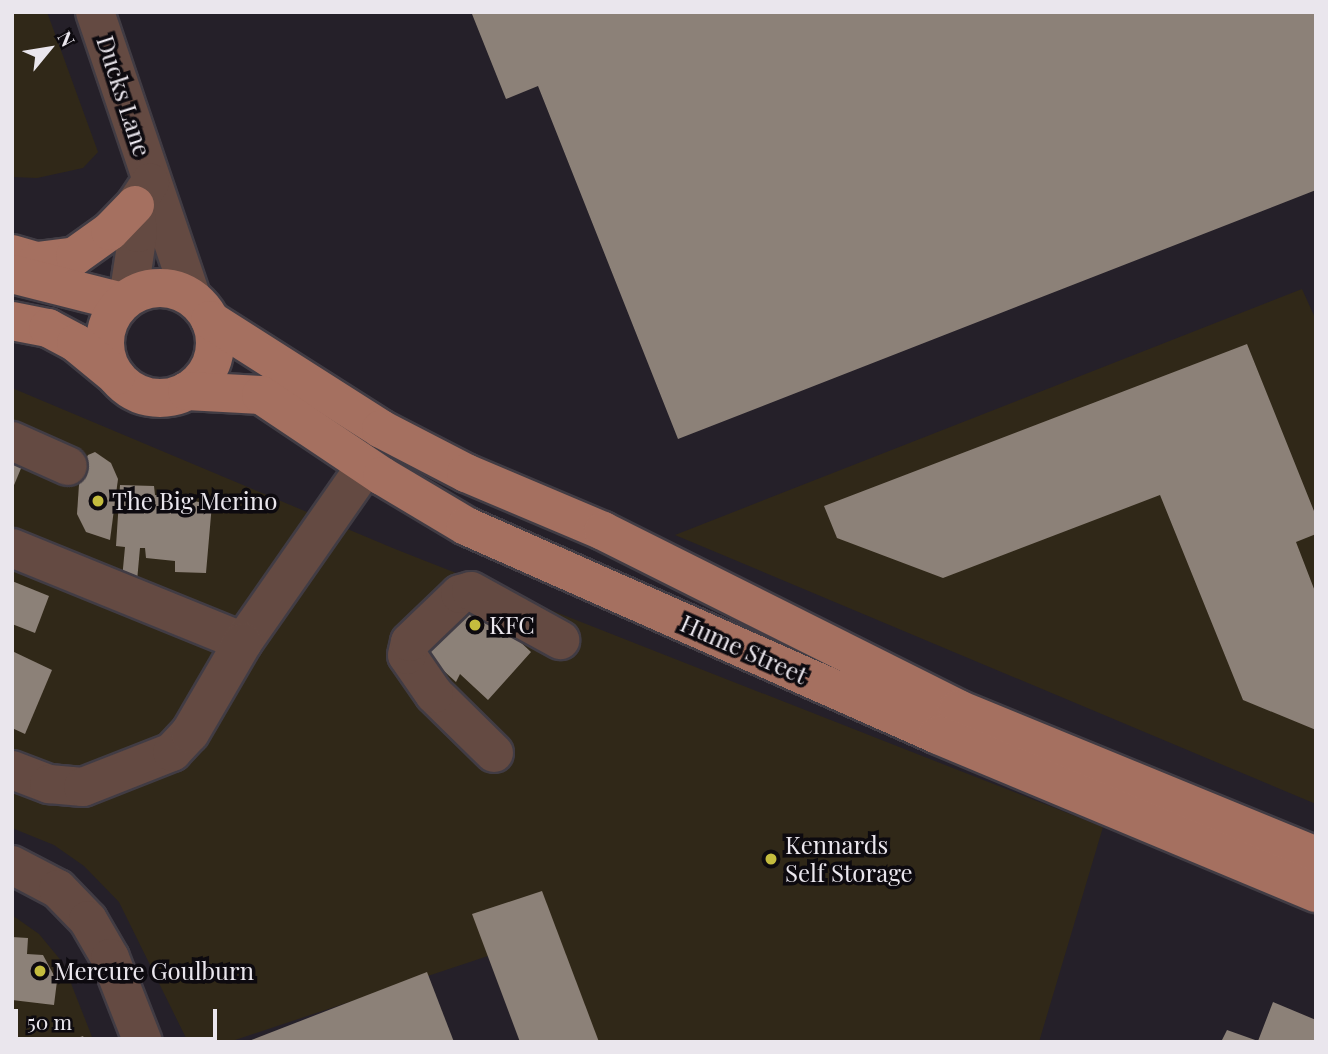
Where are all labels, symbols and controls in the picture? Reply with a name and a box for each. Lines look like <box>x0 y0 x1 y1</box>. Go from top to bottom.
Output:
north arrow <box>14 14 84 84</box>
text: N <box>52 26 82 51</box>
street label: Ducks Lane <box>91 32 157 160</box>
place label: The Big Merino <box>112 487 277 515</box>
marker: The Big Merino <box>90 493 106 509</box>
street label: Hume Street <box>676 608 812 690</box>
place label: KFC <box>489 611 535 639</box>
marker: KFC <box>467 617 483 633</box>
place label: Kennards Self Storage <box>785 831 913 887</box>
marker: Kennards Self Storage <box>763 851 779 867</box>
place label: Mercure Goulburn <box>54 957 254 985</box>
marker: Mercure Goulburn <box>32 963 48 979</box>
scale bar <box>18 995 220 1038</box>
text: 50 m <box>27 1007 72 1035</box>

